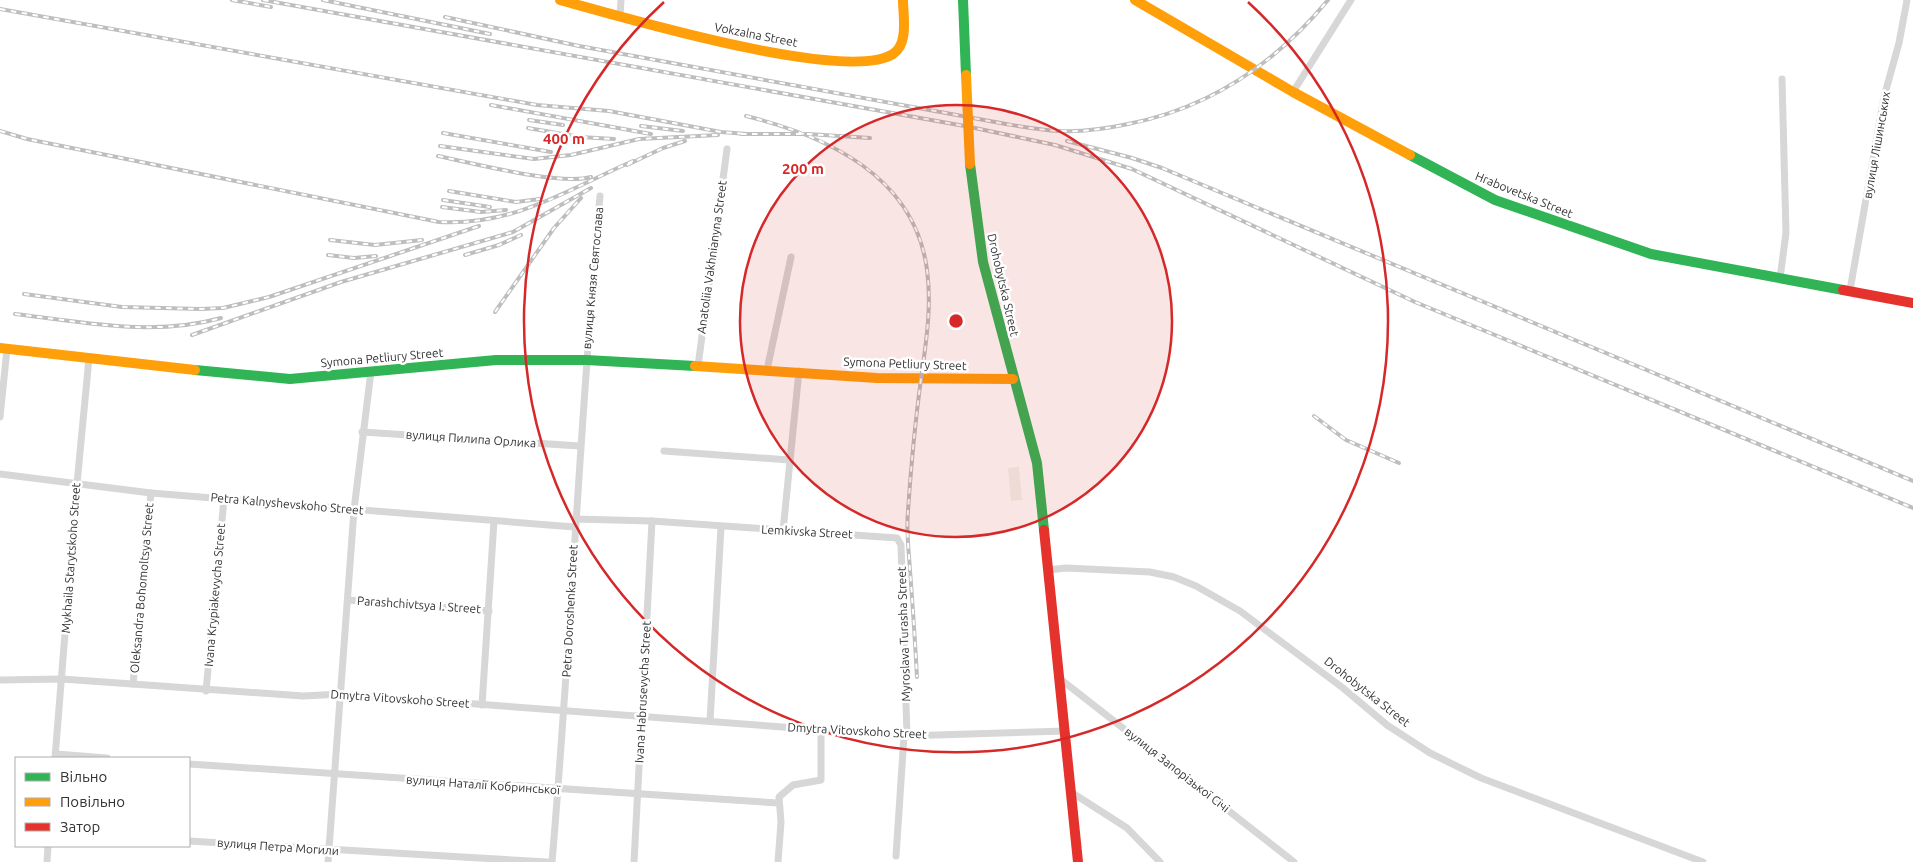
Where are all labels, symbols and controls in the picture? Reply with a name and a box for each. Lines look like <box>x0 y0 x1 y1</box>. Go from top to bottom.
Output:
street label: Vokzalna Street <box>713 20 799 49</box>
street label: вулиця Лішинських <box>1861 90 1892 200</box>
text: 400 m <box>543 130 585 147</box>
text: 200 m <box>782 160 824 177</box>
street label: Hrabovetska Street <box>1474 169 1575 220</box>
street label: Anatoliia Vakhnianyna Street <box>694 179 729 334</box>
street label: вулиця Князя Святослава <box>580 206 605 350</box>
street label: Drohobytska Street <box>985 232 1022 338</box>
centre of rings <box>947 312 965 330</box>
street label: Symona Petliury Street <box>320 346 444 369</box>
street label: Symona Petliury Street <box>843 355 967 372</box>
street label: вулиця Пилипа Орлика <box>405 427 537 450</box>
street label: Mykhaila Starytskoho Street <box>59 482 82 634</box>
street label: Petra Kalnyshevskoho Street <box>210 490 364 517</box>
street label: Oleksandra Bohomoltsya Street <box>128 502 155 674</box>
street label: Ivana Krypiakevycha Street <box>202 522 227 667</box>
street label: Lemkivska Street <box>761 523 853 540</box>
street label: Petra Doroshenka Street <box>560 544 579 678</box>
street label: Myroslava Turasha Street <box>895 566 912 702</box>
street label: Parashchivtsya I. Street <box>357 594 482 615</box>
street label: Ivana Habrusevycha Street <box>632 620 653 763</box>
street label: Drohobytska Street <box>1322 654 1413 729</box>
street label: Dmytra Vitovskoho Street <box>330 687 470 710</box>
street label: Dmytra Vitovskoho Street <box>787 720 927 741</box>
street label: вулиця Запорізької Січі <box>1122 725 1232 815</box>
legend <box>15 757 190 847</box>
text: Вільно <box>60 768 107 785</box>
street label: вулиця Наталії Кобринської <box>406 773 561 796</box>
text: Повільно <box>60 793 125 810</box>
text: Затор <box>60 818 100 835</box>
street label: вулиця Петра Могили <box>217 836 339 857</box>

